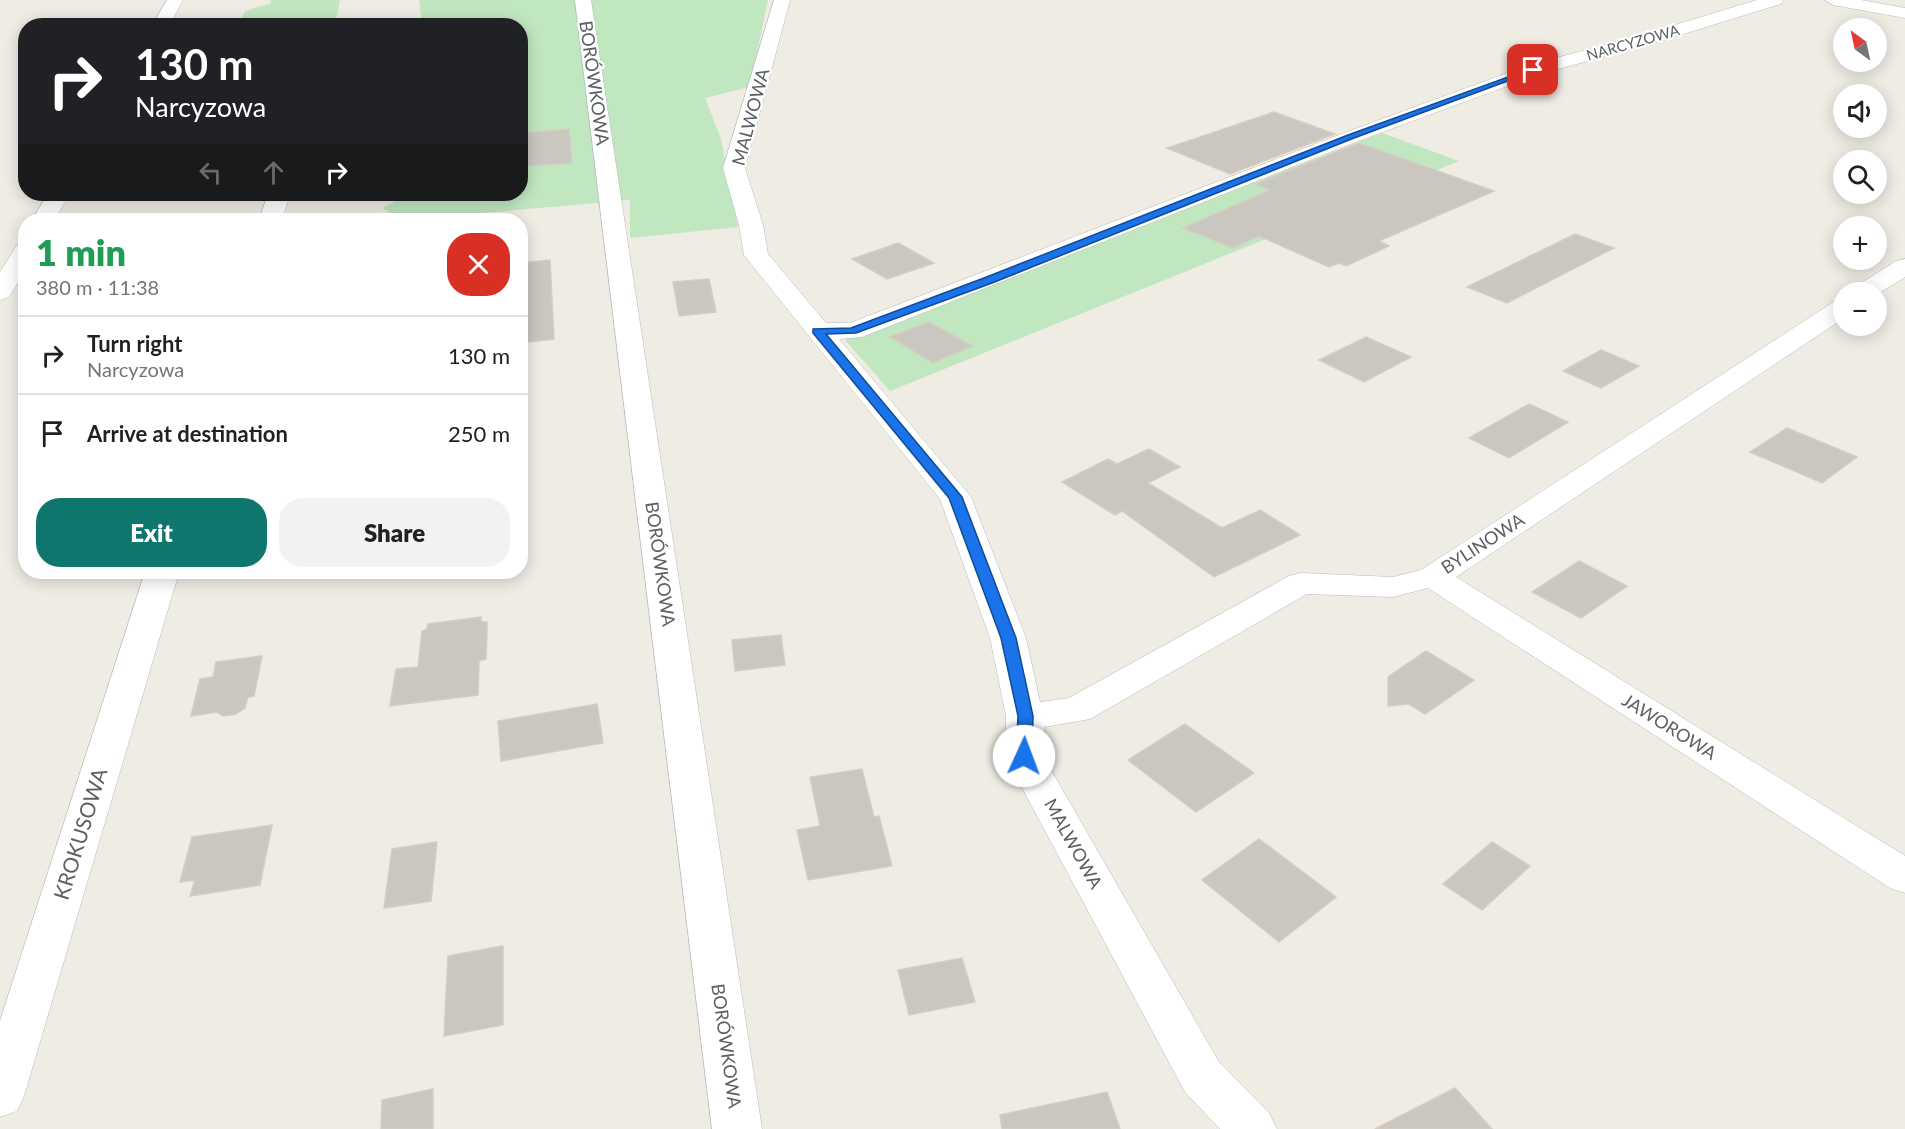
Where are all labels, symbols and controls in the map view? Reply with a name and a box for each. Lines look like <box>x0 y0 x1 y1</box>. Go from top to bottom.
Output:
north arrow <box>1833 18 1887 72</box>
map controls <box>1833 18 1887 336</box>
street label: BORÓWKOWA <box>575 19 615 147</box>
street label: NARCYZOWA <box>1584 20 1682 64</box>
text: 130 m <box>135 39 253 89</box>
icon: right <box>36 42 114 120</box>
pin <box>1507 44 1558 95</box>
icon: arrive <box>1516 53 1549 86</box>
street label: MALWOWA <box>727 65 774 168</box>
button: sound <box>1833 84 1887 138</box>
text: Narcyzowa <box>135 90 266 123</box>
button: search <box>1833 150 1887 204</box>
icon: left <box>194 156 227 189</box>
icon: ahead <box>257 156 290 189</box>
icon: right <box>320 156 353 189</box>
button: + <box>1833 216 1887 270</box>
text: 1 min <box>36 230 126 274</box>
button: close <box>447 233 510 296</box>
text: 380 m · 11:38 <box>36 275 159 299</box>
button: − <box>1833 282 1887 336</box>
text: Turn right <box>87 330 182 357</box>
icon: right <box>36 339 69 372</box>
text: 130 m <box>448 342 510 369</box>
text: Narcyzowa <box>87 357 184 381</box>
icon: arrive <box>36 417 69 450</box>
text: Arrive at destination <box>87 420 288 447</box>
text: 250 m <box>448 420 510 447</box>
button: Exit <box>36 498 267 567</box>
button: Share <box>279 498 510 567</box>
street label: BORÓWKOWA <box>641 500 681 628</box>
street label: BYLINOWA <box>1437 508 1529 578</box>
street label: JAWOROWA <box>1618 688 1721 764</box>
position arrow <box>992 724 1056 788</box>
street label: KROKUSOWA <box>48 764 112 902</box>
street label: MALWOWA <box>1040 795 1108 893</box>
street label: BORÓWKOWA <box>707 982 747 1110</box>

